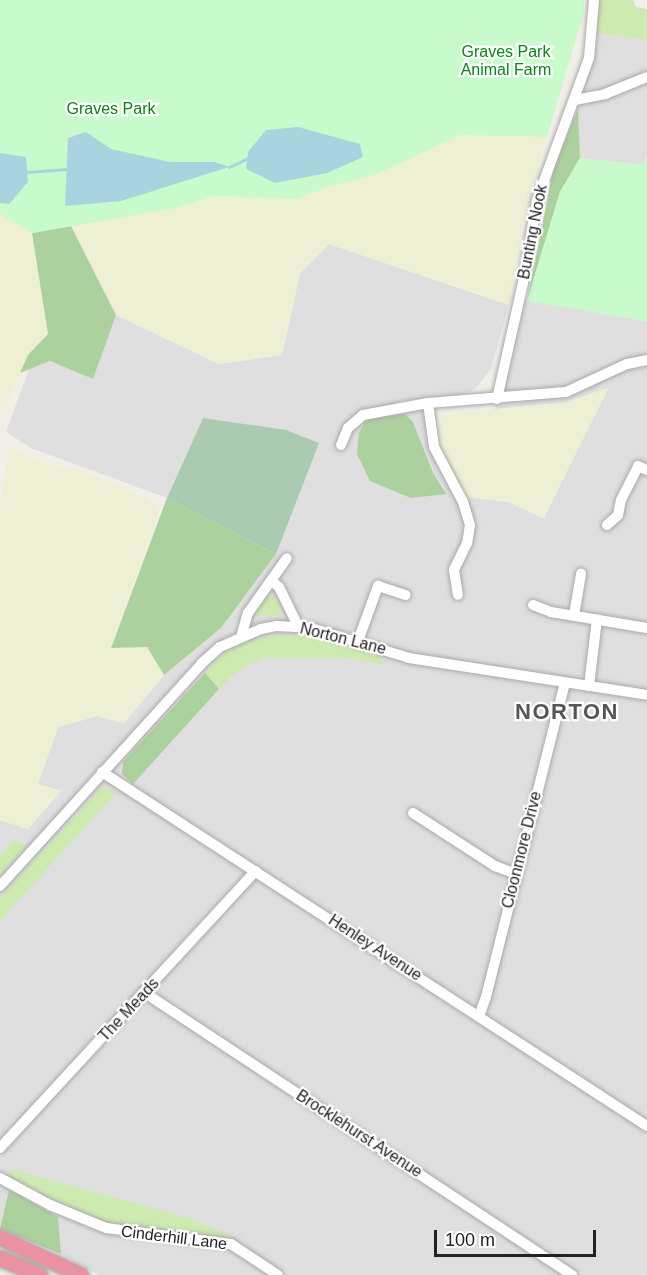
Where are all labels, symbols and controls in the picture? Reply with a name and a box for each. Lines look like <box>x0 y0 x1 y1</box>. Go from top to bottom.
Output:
park label: Graves Park Animal Farm <box>461 42 551 80</box>
park label: Graves Park <box>67 99 155 119</box>
street label: Bunting Nook <box>514 183 552 281</box>
street label: Norton Lane <box>298 619 388 659</box>
district label: NORTON <box>515 699 619 725</box>
street label: Cloonmore Drive <box>498 789 546 911</box>
street label: Henley Avenue <box>324 910 426 986</box>
street label: The Meads <box>95 974 163 1046</box>
street label: Brocklehurst Avenue <box>292 1086 426 1182</box>
scale bar <box>437 1218 599 1256</box>
street label: Cinderhill Lane <box>120 1222 228 1254</box>
text: 100 m <box>445 1230 495 1250</box>

